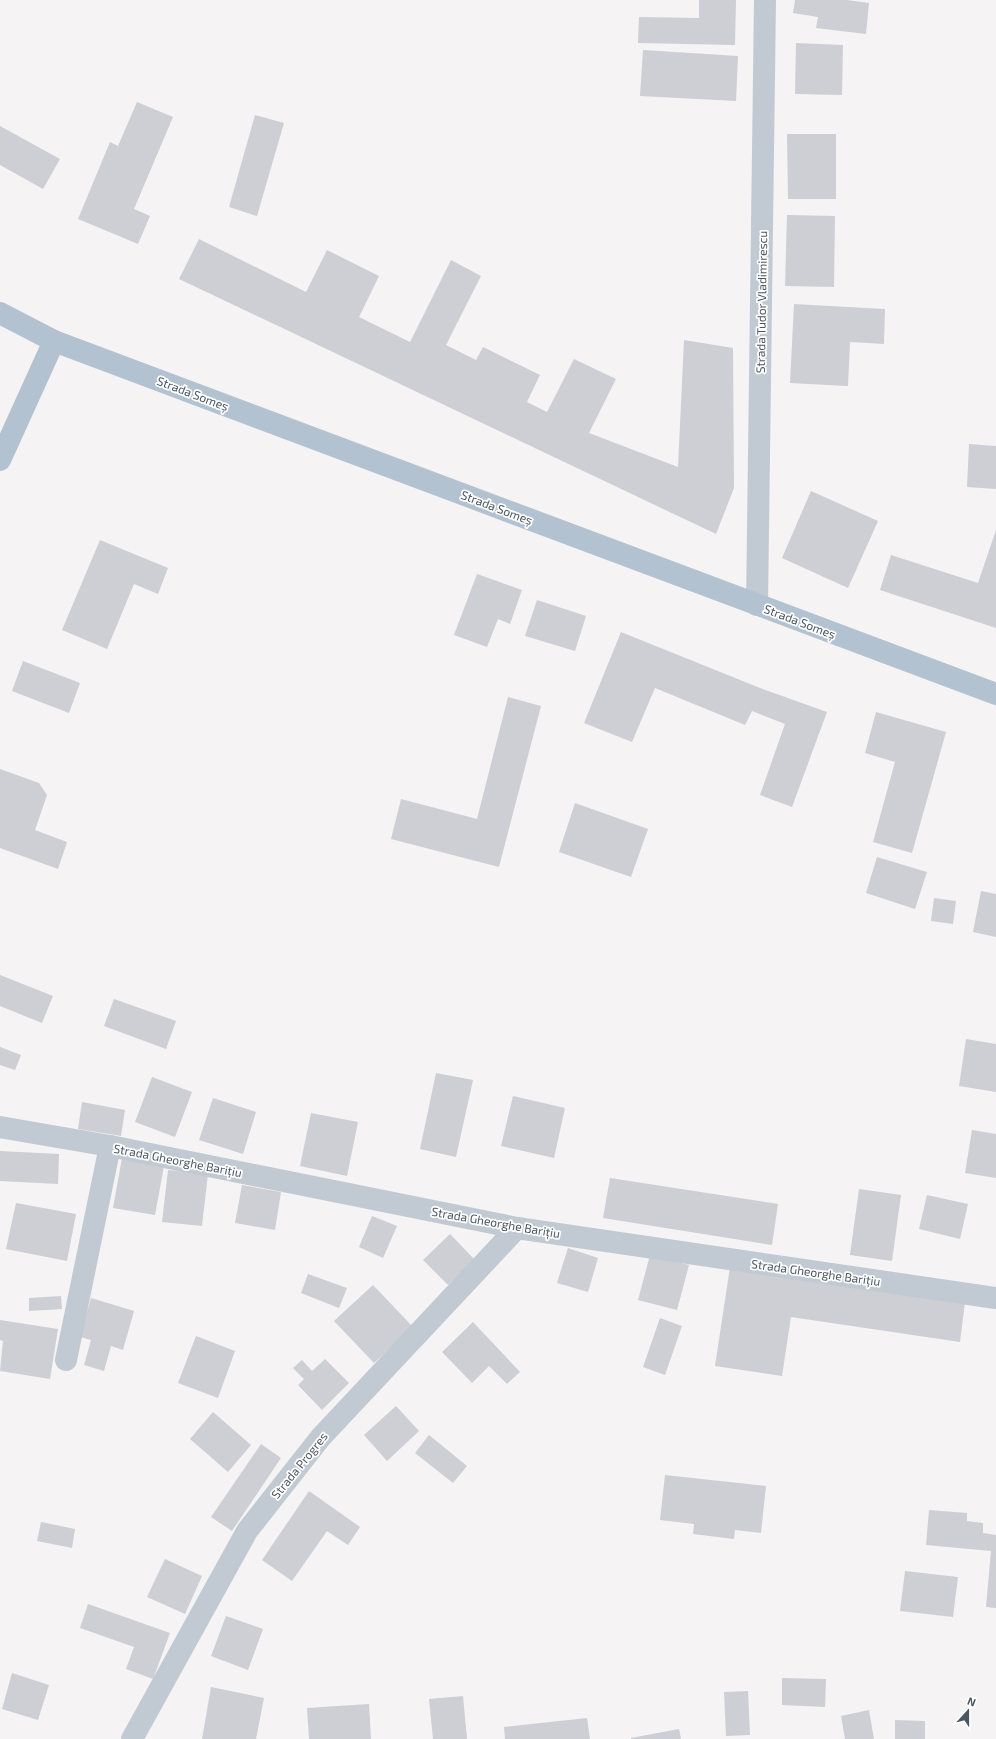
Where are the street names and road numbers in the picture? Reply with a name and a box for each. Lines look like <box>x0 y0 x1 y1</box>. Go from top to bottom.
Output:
street label: Strada Tudor Vladimirescu <box>753 231 769 373</box>
street label: Strada Someș <box>155 373 231 415</box>
street label: Strada Someș <box>459 487 535 529</box>
street label: Strada Someș <box>762 601 838 643</box>
street label: Strada Gheorghe Barițiu <box>112 1141 243 1181</box>
street label: Strada Gheorghe Barițiu <box>430 1204 561 1242</box>
street label: Strada Gheorghe Barițiu <box>750 1256 881 1290</box>
street label: Strada Progres <box>268 1429 330 1501</box>

